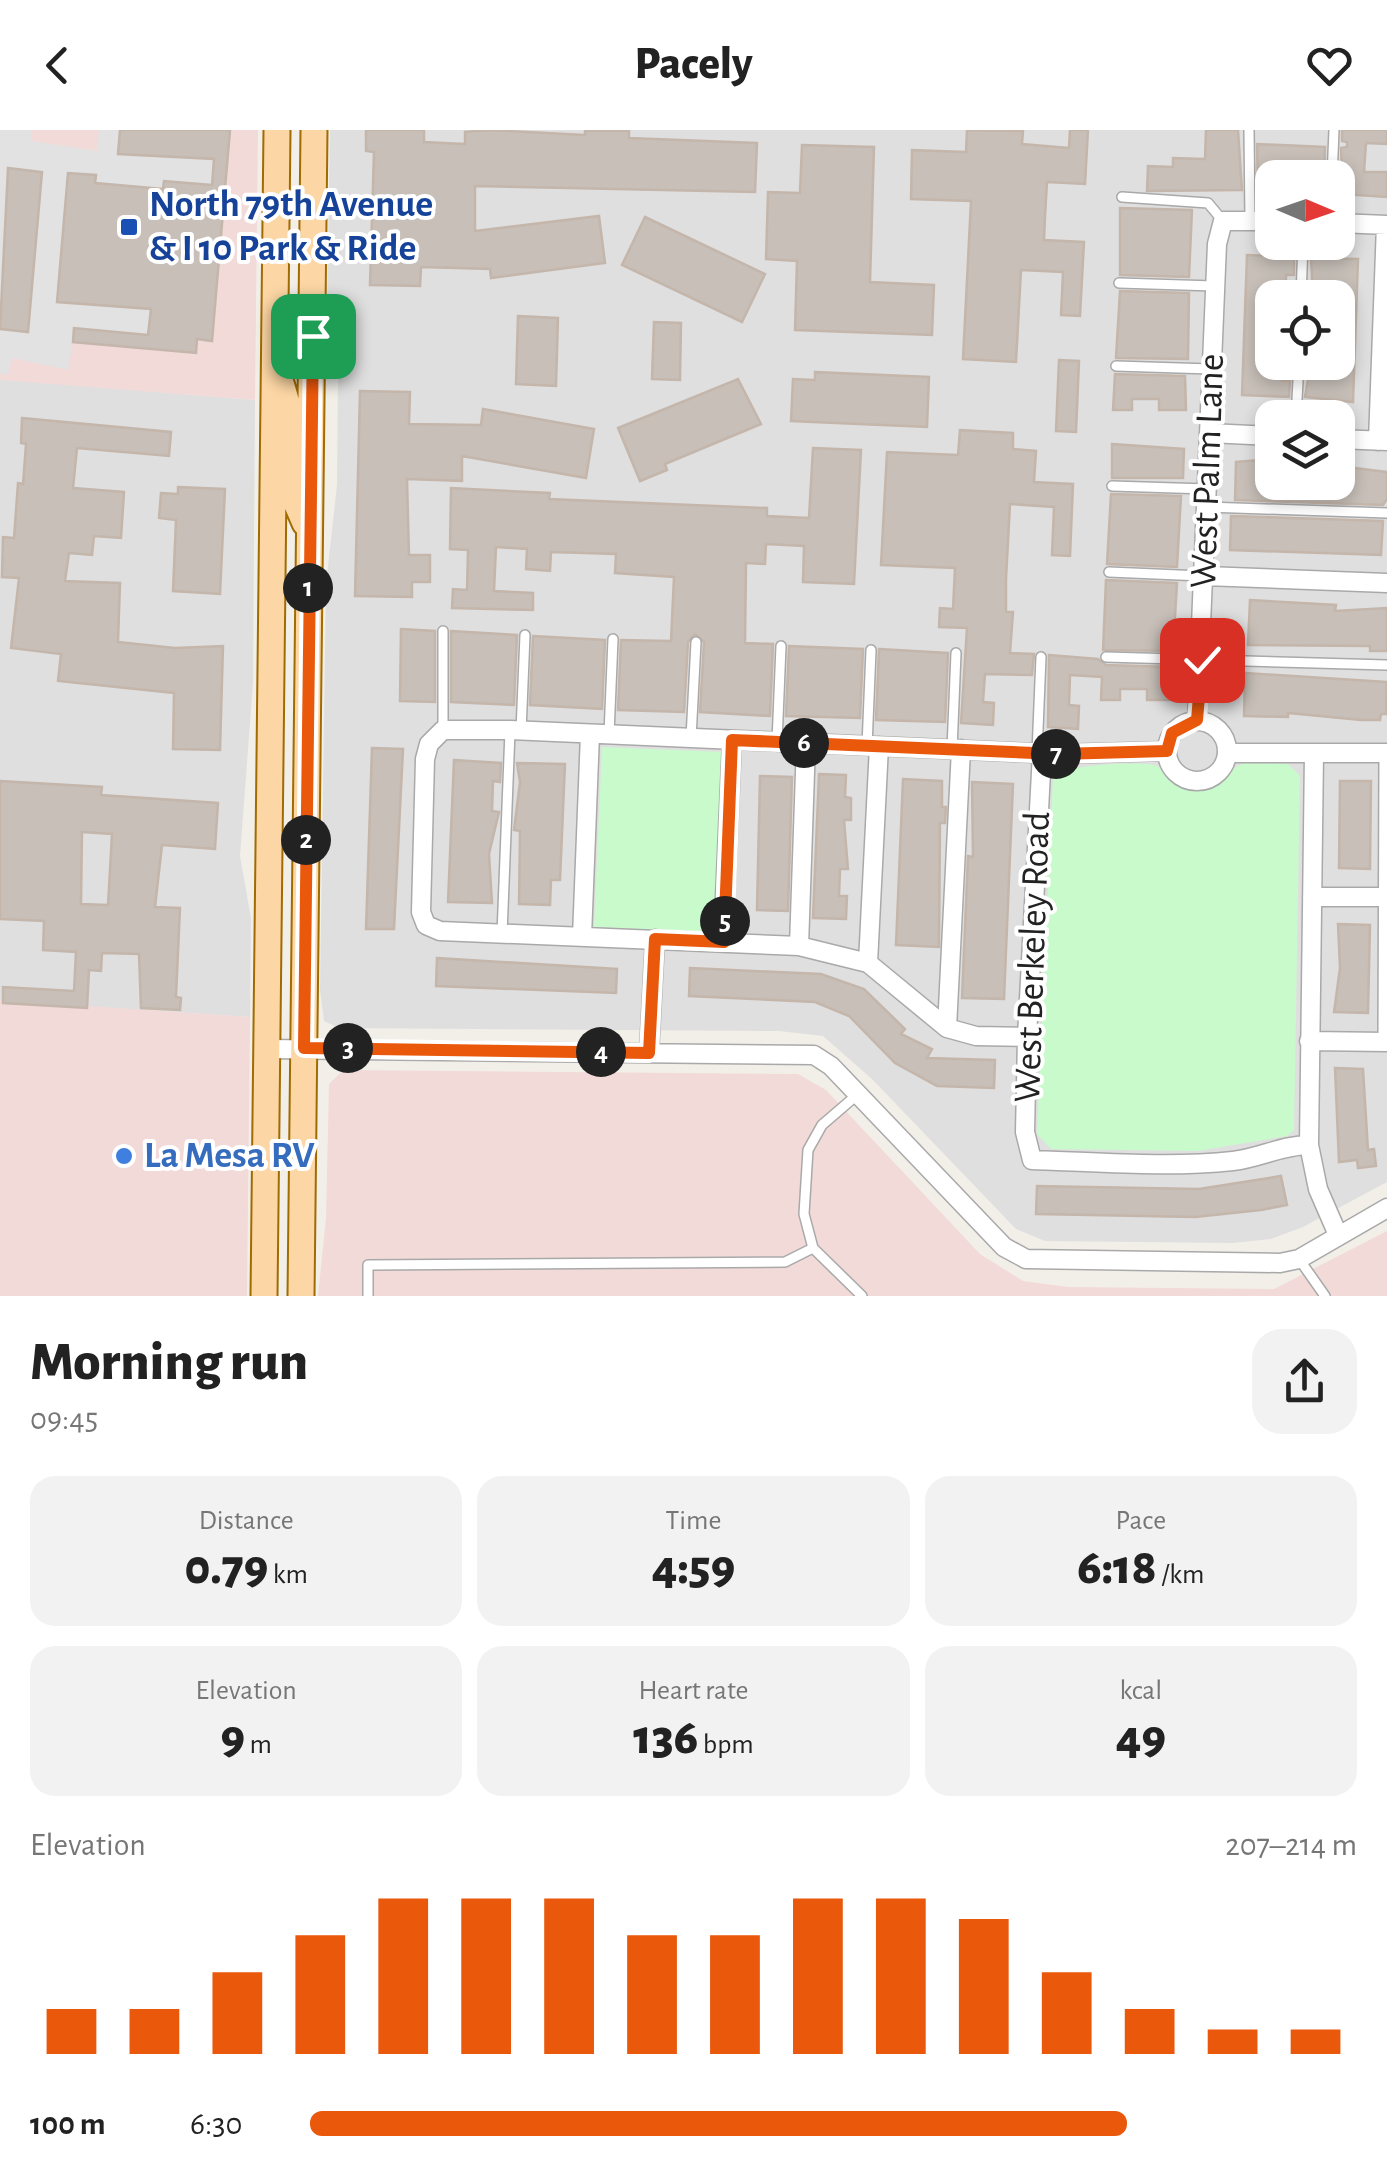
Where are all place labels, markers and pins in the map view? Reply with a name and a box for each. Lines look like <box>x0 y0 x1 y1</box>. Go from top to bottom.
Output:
place label: North 79th Avenue & I 10 Park & Ride <box>149 186 433 268</box>
marker: North 79th Avenue & I 10 Park & Ride <box>118 216 140 238</box>
pin <box>271 294 356 379</box>
pin: 1 <box>283 563 333 613</box>
pin <box>1160 618 1245 703</box>
pin: 6 <box>779 718 829 768</box>
pin: 7 <box>1031 729 1081 779</box>
pin: 2 <box>281 815 331 865</box>
pin: 5 <box>700 896 750 946</box>
pin: 3 <box>323 1023 373 1073</box>
pin: 4 <box>576 1027 626 1077</box>
place label: La Mesa RV <box>144 1137 315 1175</box>
marker: La Mesa RV <box>113 1145 135 1167</box>

